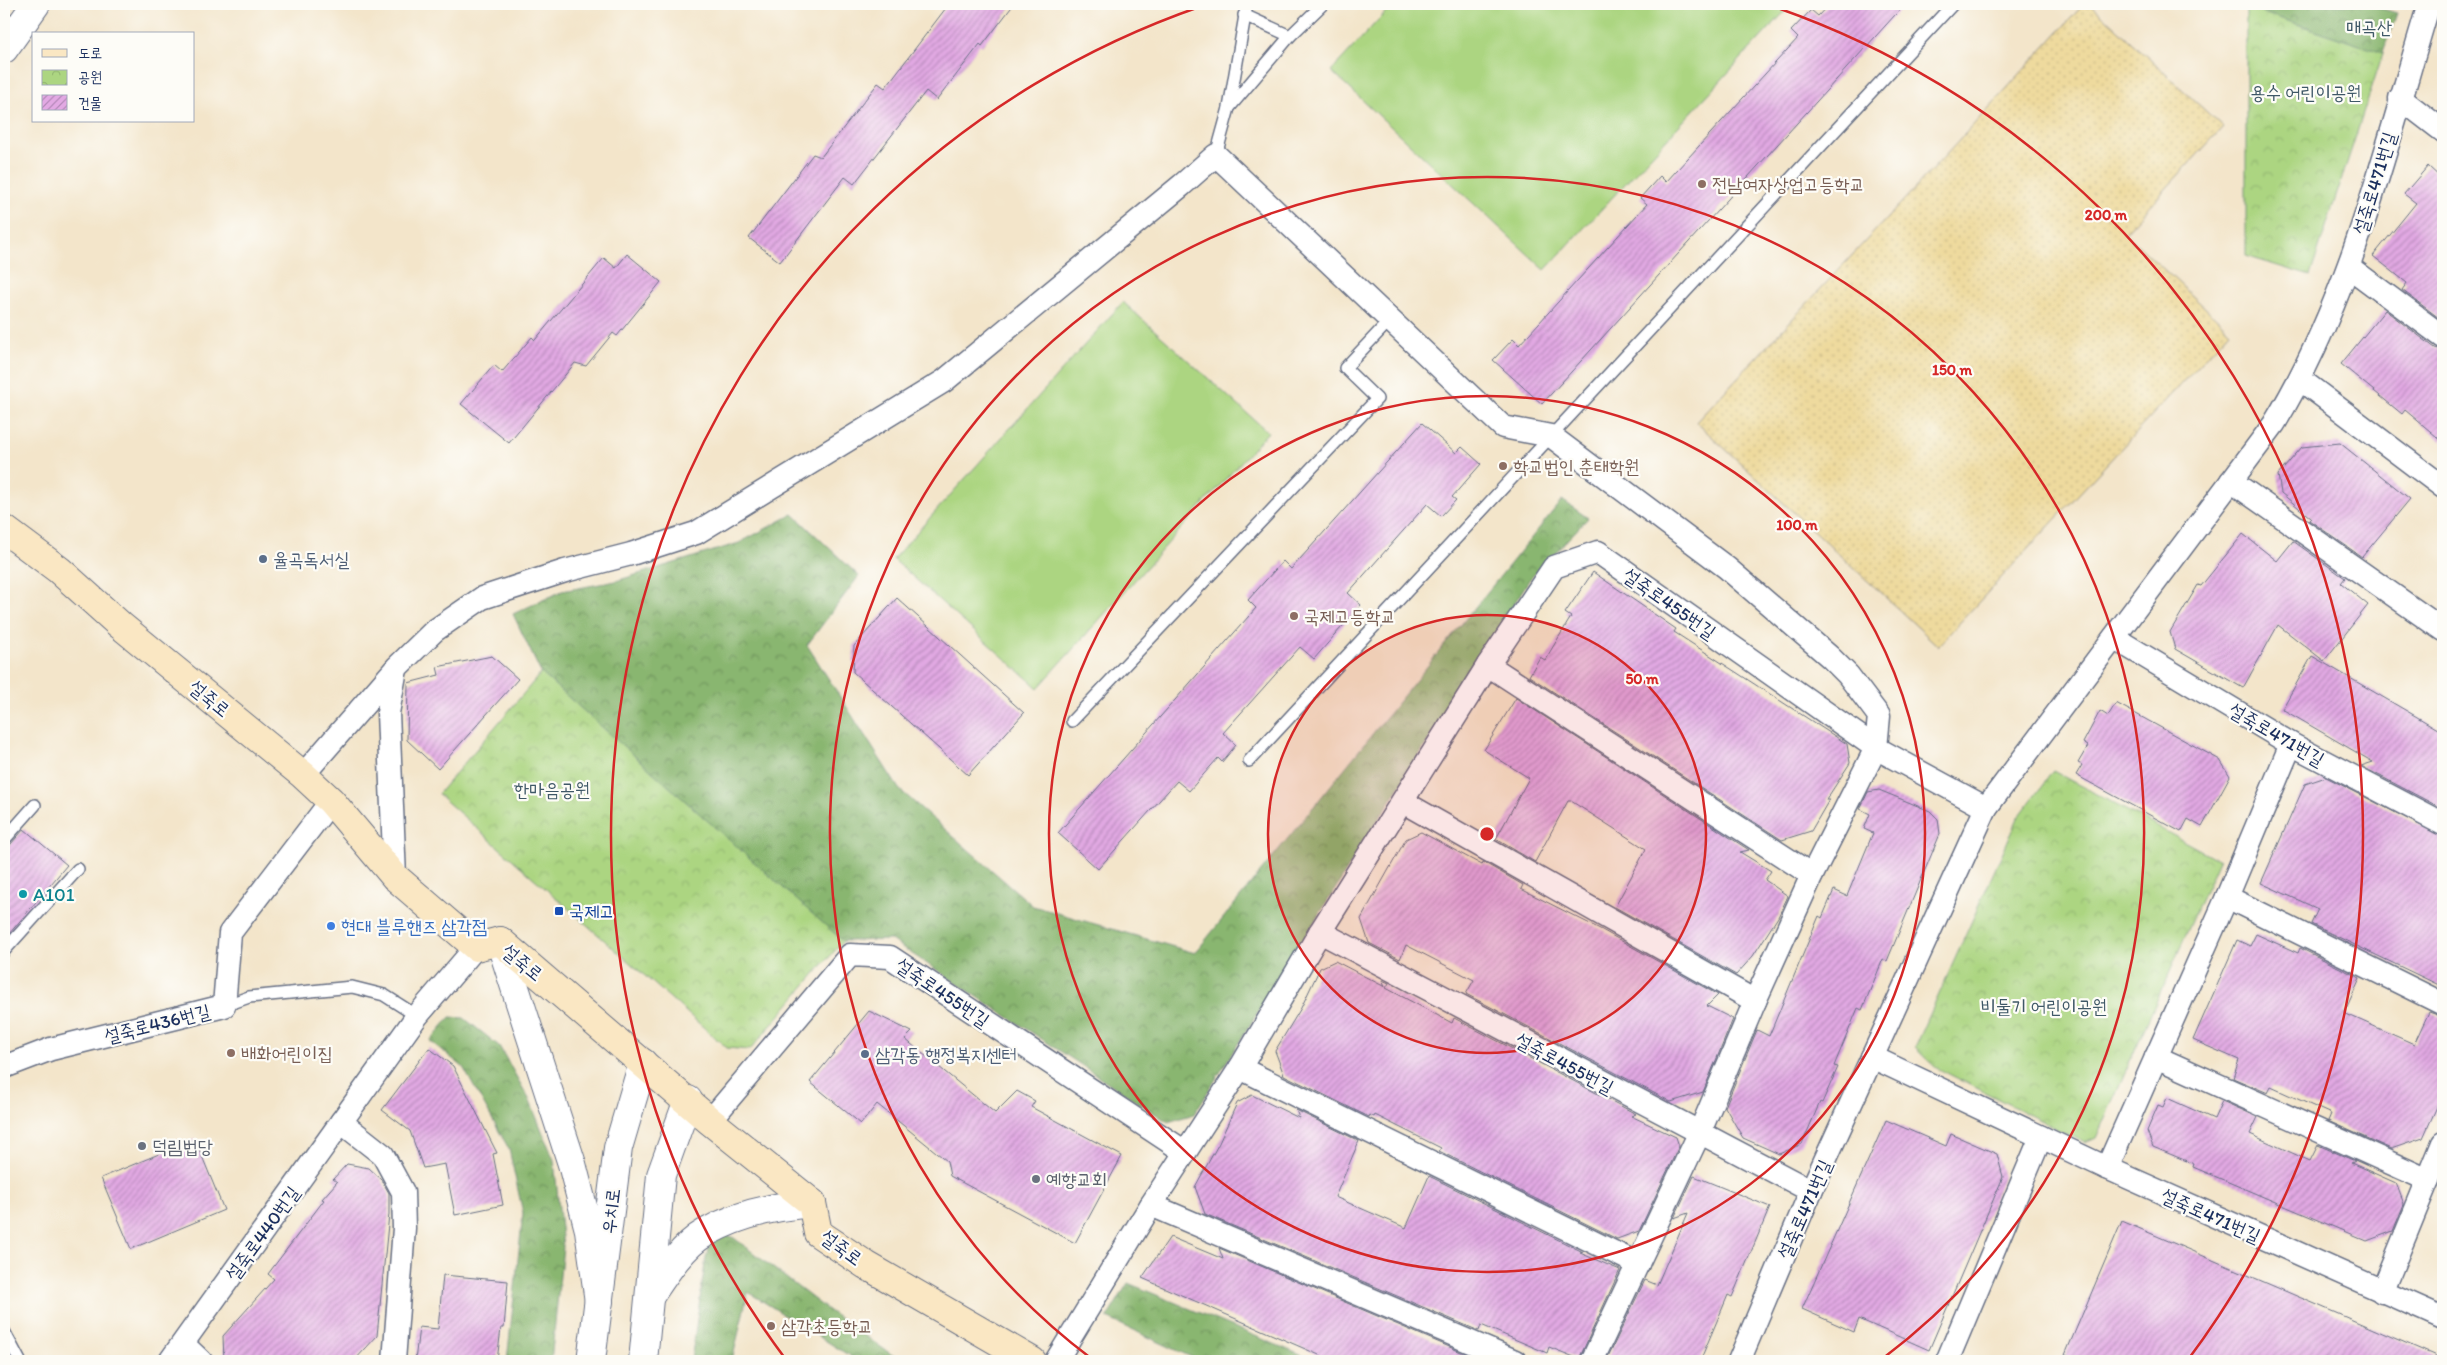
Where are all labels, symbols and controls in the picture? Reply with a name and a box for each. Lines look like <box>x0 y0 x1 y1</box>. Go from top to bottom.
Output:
park label: 매곡산 <box>2346 16 2392 39</box>
legend <box>32 32 195 122</box>
text: 도로 <box>78 44 102 62</box>
text: 공원 <box>78 68 102 86</box>
park label: 용수 어린이공원 <box>2250 81 2362 104</box>
text: 건물 <box>78 94 102 112</box>
street label: 설죽로471번길 <box>2348 129 2401 237</box>
place label: 전남여자상업고등학교 <box>1712 173 1865 196</box>
marker: 전남여자상업고등학교 <box>1696 178 1708 190</box>
text: 200 m <box>2085 206 2128 224</box>
text: 150 m <box>1932 361 1972 379</box>
place label: 학교법인 춘태학원 <box>1513 455 1640 478</box>
marker: 학교법인 춘태학원 <box>1497 460 1509 472</box>
text: 100 m <box>1776 516 1818 534</box>
place label: 율곡독서실 <box>273 548 349 571</box>
marker: 율곡독서실 <box>257 553 269 565</box>
street label: 설죽로455번길 <box>1619 563 1720 644</box>
place label: 국제고등학교 <box>1304 605 1396 628</box>
marker: 국제고등학교 <box>1288 610 1300 622</box>
text: 50 m <box>1625 670 1659 688</box>
street label: 설죽로 <box>185 675 235 722</box>
street label: 설죽로471번길 <box>2225 698 2328 771</box>
park label: 한마음공원 <box>514 778 590 801</box>
centre of rings <box>1478 825 1496 843</box>
place label: A101 <box>33 883 75 906</box>
marker: A101 <box>17 888 29 900</box>
place label: 국제고 <box>569 900 615 923</box>
marker: 국제고 <box>553 905 565 917</box>
place label: 현대 블루핸즈 삼각점 <box>341 915 487 938</box>
marker: 현대 블루핸즈 삼각점 <box>325 920 337 932</box>
street label: 설죽로 <box>498 939 548 986</box>
street label: 설죽로455번길 <box>892 953 994 1032</box>
park label: 비둘기 어린이공원 <box>1981 995 2107 1018</box>
street label: 설죽로436번길 <box>102 999 212 1048</box>
street label: 설죽로455번길 <box>1512 1028 1618 1099</box>
place label: 배화어린이집 <box>241 1042 333 1065</box>
place label: 삼각동 행정복지센터 <box>875 1043 1017 1066</box>
marker: 배화어린이집 <box>225 1047 237 1059</box>
marker: 삼각동 행정복지센터 <box>859 1048 871 1060</box>
place label: 덕림법당 <box>152 1135 213 1158</box>
marker: 덕림법당 <box>136 1140 148 1152</box>
street label: 설죽로471번길 <box>1772 1156 1837 1262</box>
place label: 예향교회 <box>1046 1168 1107 1191</box>
marker: 예향교회 <box>1030 1173 1042 1185</box>
street label: 설죽로440번길 <box>220 1182 304 1285</box>
street label: 설죽로471번길 <box>2158 1183 2264 1248</box>
street label: 우치로 <box>596 1187 625 1235</box>
street label: 설죽로 <box>816 1225 867 1270</box>
place label: 삼각초등학교 <box>781 1315 873 1338</box>
marker: 삼각초등학교 <box>765 1320 777 1332</box>

